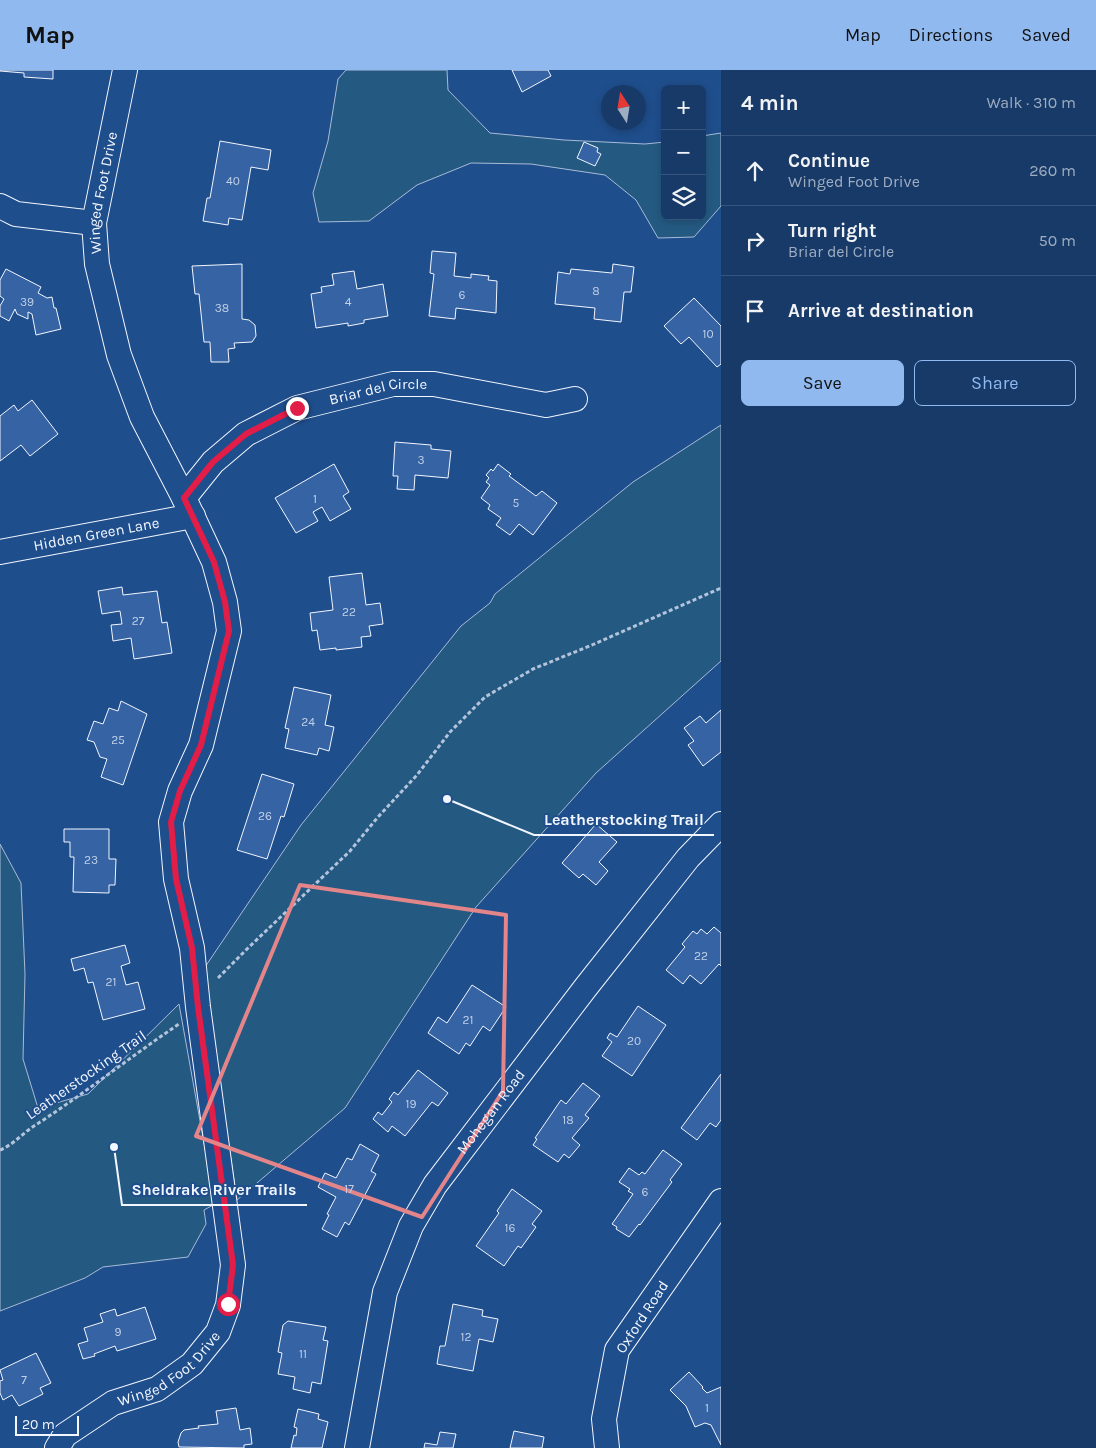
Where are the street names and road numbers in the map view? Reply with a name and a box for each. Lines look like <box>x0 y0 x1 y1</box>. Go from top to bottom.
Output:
street label: Winged Foot Drive <box>84 130 121 254</box>
street label: Briar del Circle <box>327 374 427 409</box>
street label: Hidden Green Lane <box>32 513 161 555</box>
street label: Leatherstocking Trail <box>22 1027 150 1123</box>
street label: Mohegan Road <box>453 1066 529 1158</box>
street label: Oxford Road <box>612 1277 672 1357</box>
street label: Winged Foot Drive <box>115 1327 224 1410</box>

